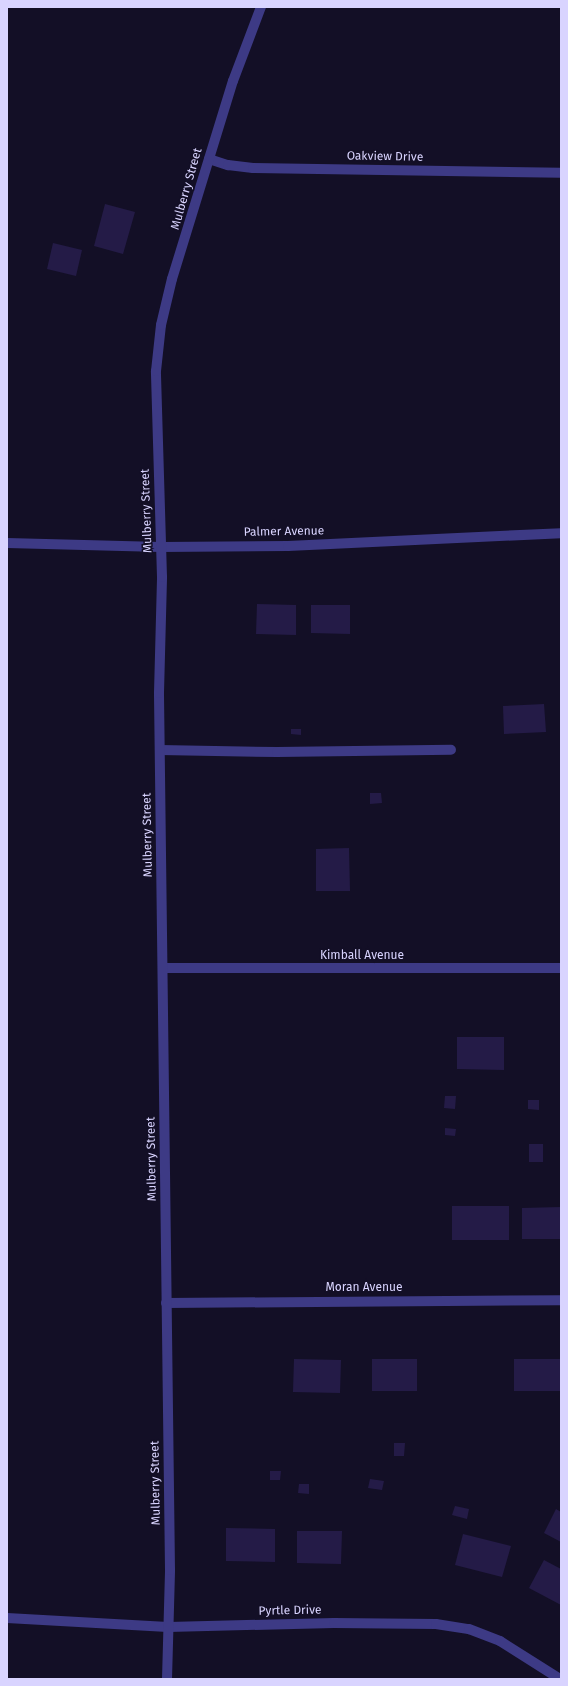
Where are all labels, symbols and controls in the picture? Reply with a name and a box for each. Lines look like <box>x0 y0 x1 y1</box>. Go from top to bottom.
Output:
street label: Mulberry Street <box>168 146 206 232</box>
street label: Oakview Drive <box>347 149 423 165</box>
street label: Mulberry Street <box>138 469 156 553</box>
street label: Palmer Avenue <box>244 524 324 540</box>
street label: Mulberry Street <box>140 793 156 877</box>
street label: Kimball Avenue <box>320 949 404 963</box>
street label: Mulberry Street <box>144 1117 160 1201</box>
street label: Moran Avenue <box>325 1281 403 1295</box>
street label: Mulberry Street <box>148 1441 164 1525</box>
street label: Pyrtle Drive <box>258 1603 322 1619</box>

